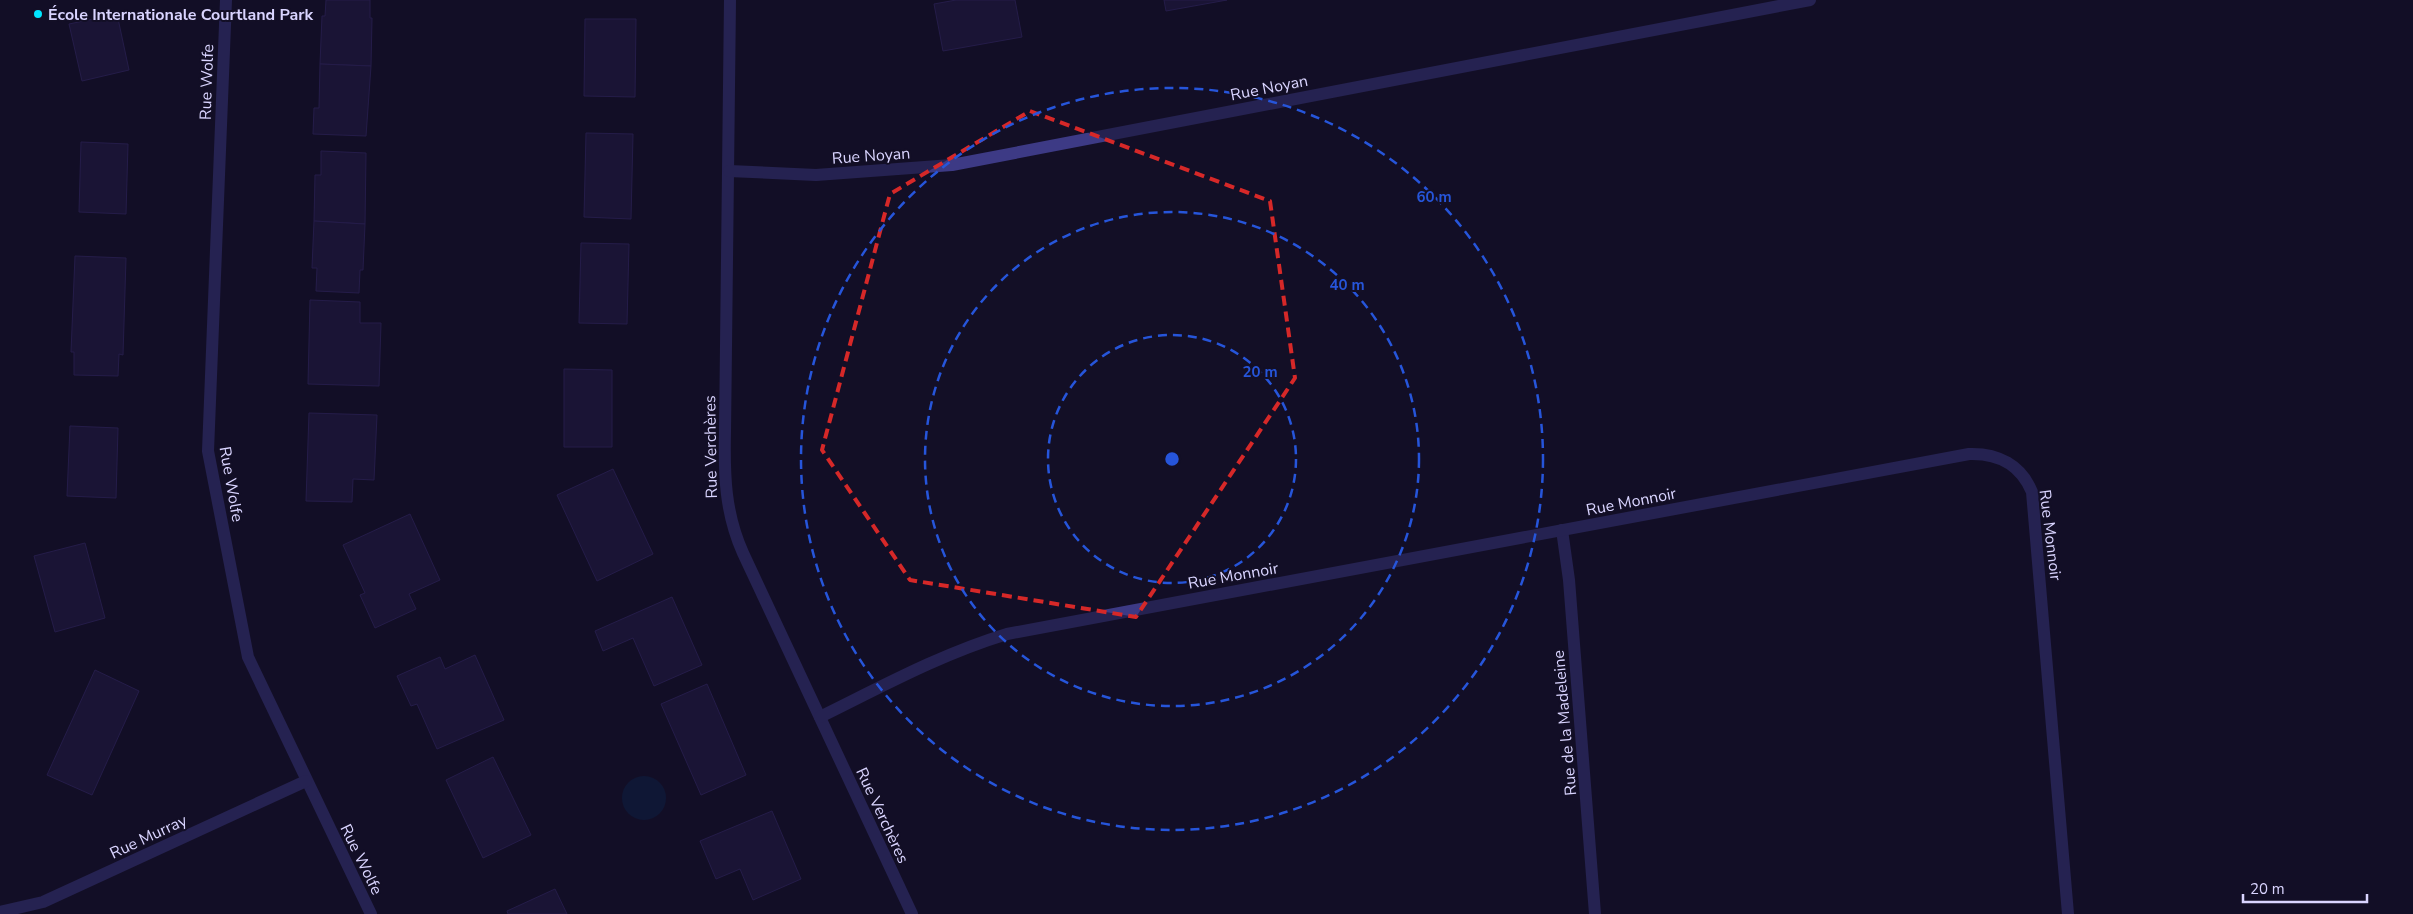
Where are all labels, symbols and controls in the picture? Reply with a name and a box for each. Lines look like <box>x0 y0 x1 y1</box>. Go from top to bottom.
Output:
place label: École Internationale Courtland Park <box>48 4 314 26</box>
marker: École Internationale Courtland Park <box>32 8 44 20</box>
street label: Rue Wolfe <box>195 44 219 120</box>
street label: Rue Noyan <box>1229 70 1310 106</box>
street label: Rue Noyan <box>831 142 911 170</box>
text: 60 m <box>1416 187 1452 207</box>
text: 40 m <box>1329 275 1365 295</box>
text: 20 m <box>1242 362 1278 382</box>
street label: Rue Verchères <box>699 395 723 499</box>
street label: Rue Wolfe <box>214 445 248 524</box>
centre of rings <box>1163 450 1181 468</box>
street label: Rue Monnoir <box>1584 482 1678 522</box>
street label: Rue Monnoir <box>2034 488 2067 582</box>
street label: Rue Monnoir <box>1186 557 1280 595</box>
street label: Rue de la Madeleine <box>1548 649 1582 797</box>
street label: Rue Verchères <box>850 764 914 867</box>
street label: Rue Murray <box>106 809 191 864</box>
street label: Rue Wolfe <box>335 820 388 898</box>
scale bar <box>2243 872 2367 904</box>
text: 20 m <box>2250 879 2285 899</box>

